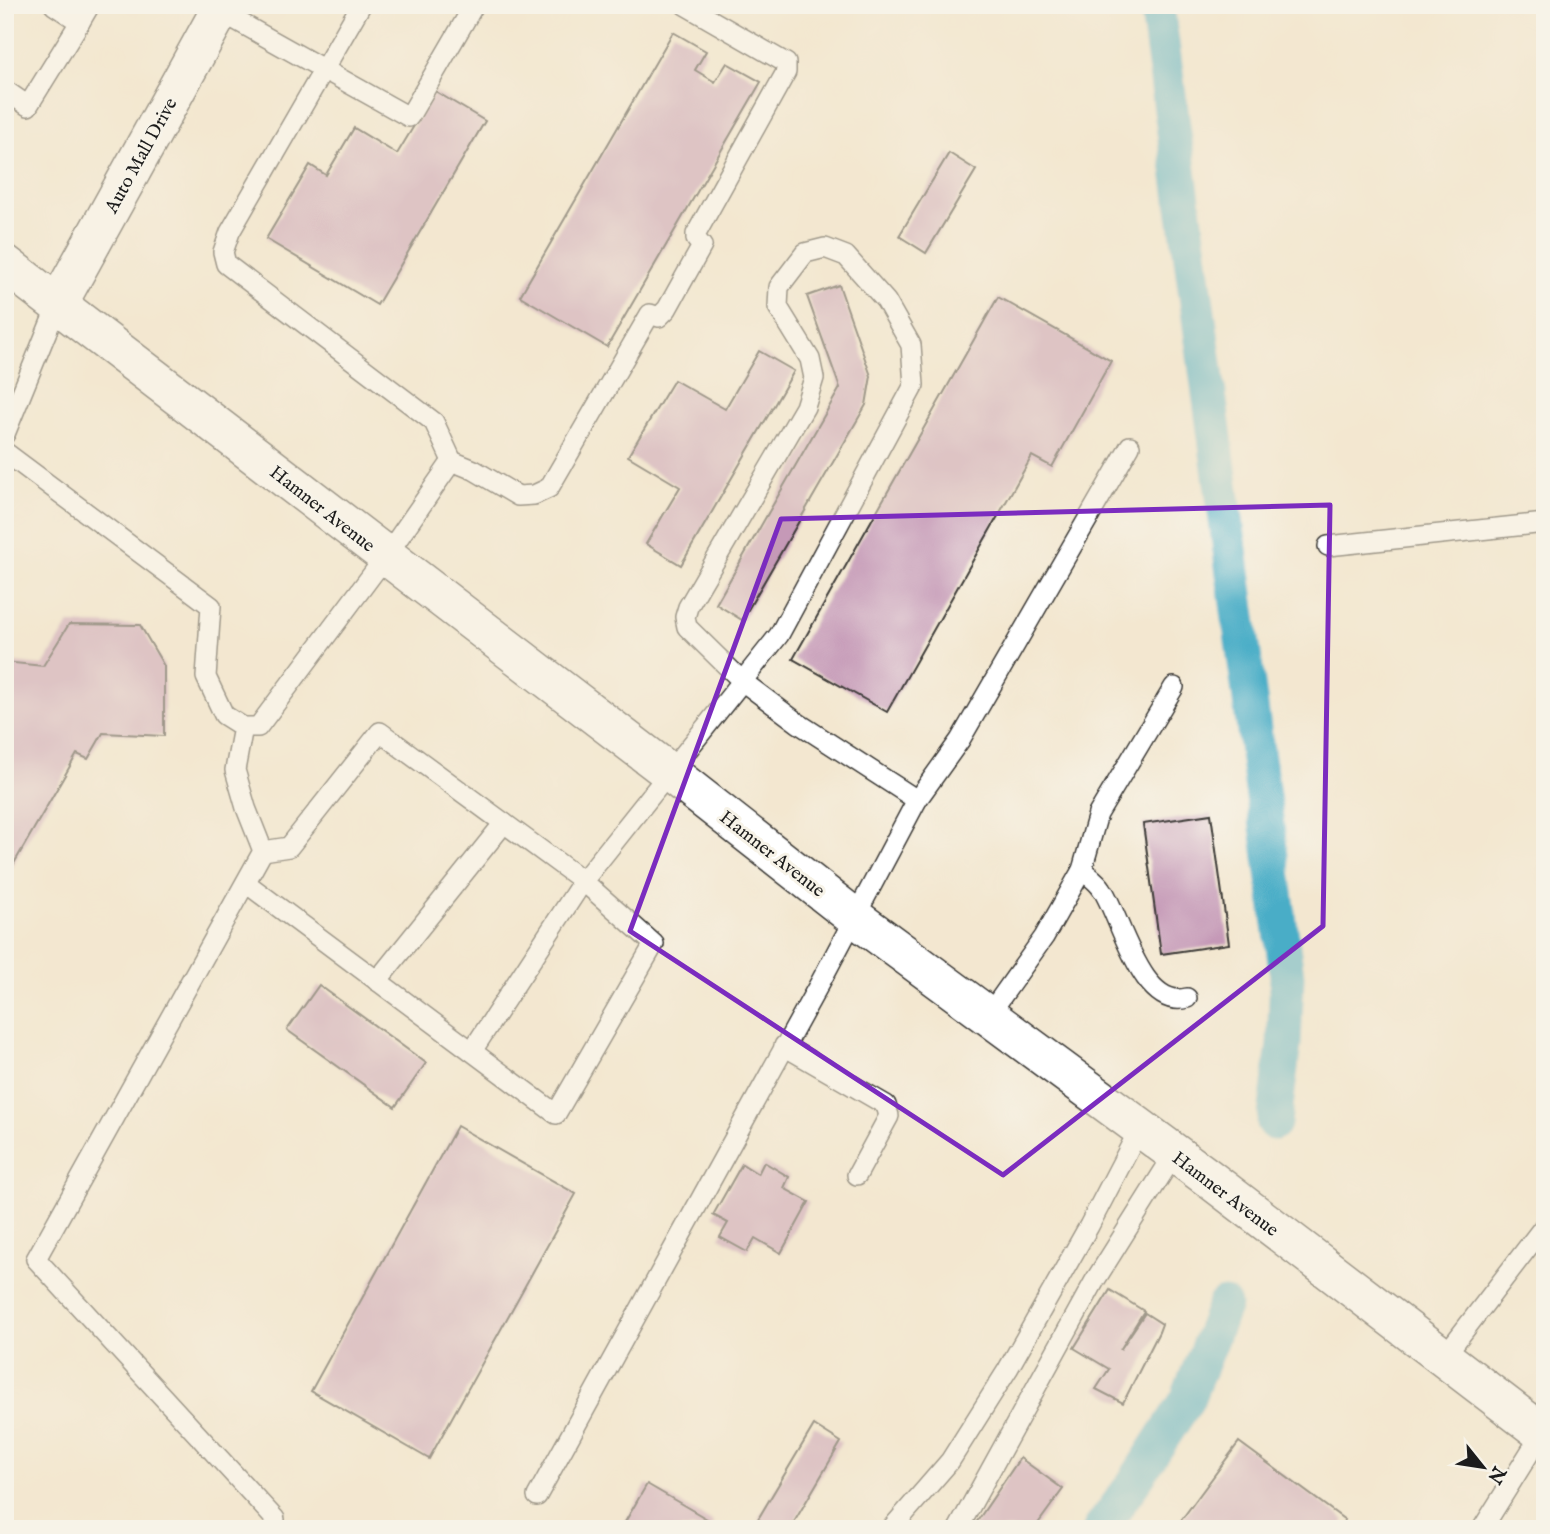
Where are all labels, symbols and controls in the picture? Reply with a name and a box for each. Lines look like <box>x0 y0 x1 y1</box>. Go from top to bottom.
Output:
street label: Auto Mall Drive <box>100 94 184 219</box>
street label: Hamner Avenue <box>264 461 380 558</box>
street label: Hamner Avenue <box>714 806 830 903</box>
street label: Hamner Avenue <box>1167 1147 1283 1243</box>
north arrow <box>1448 1432 1518 1502</box>
text: N <box>1481 1461 1511 1488</box>

